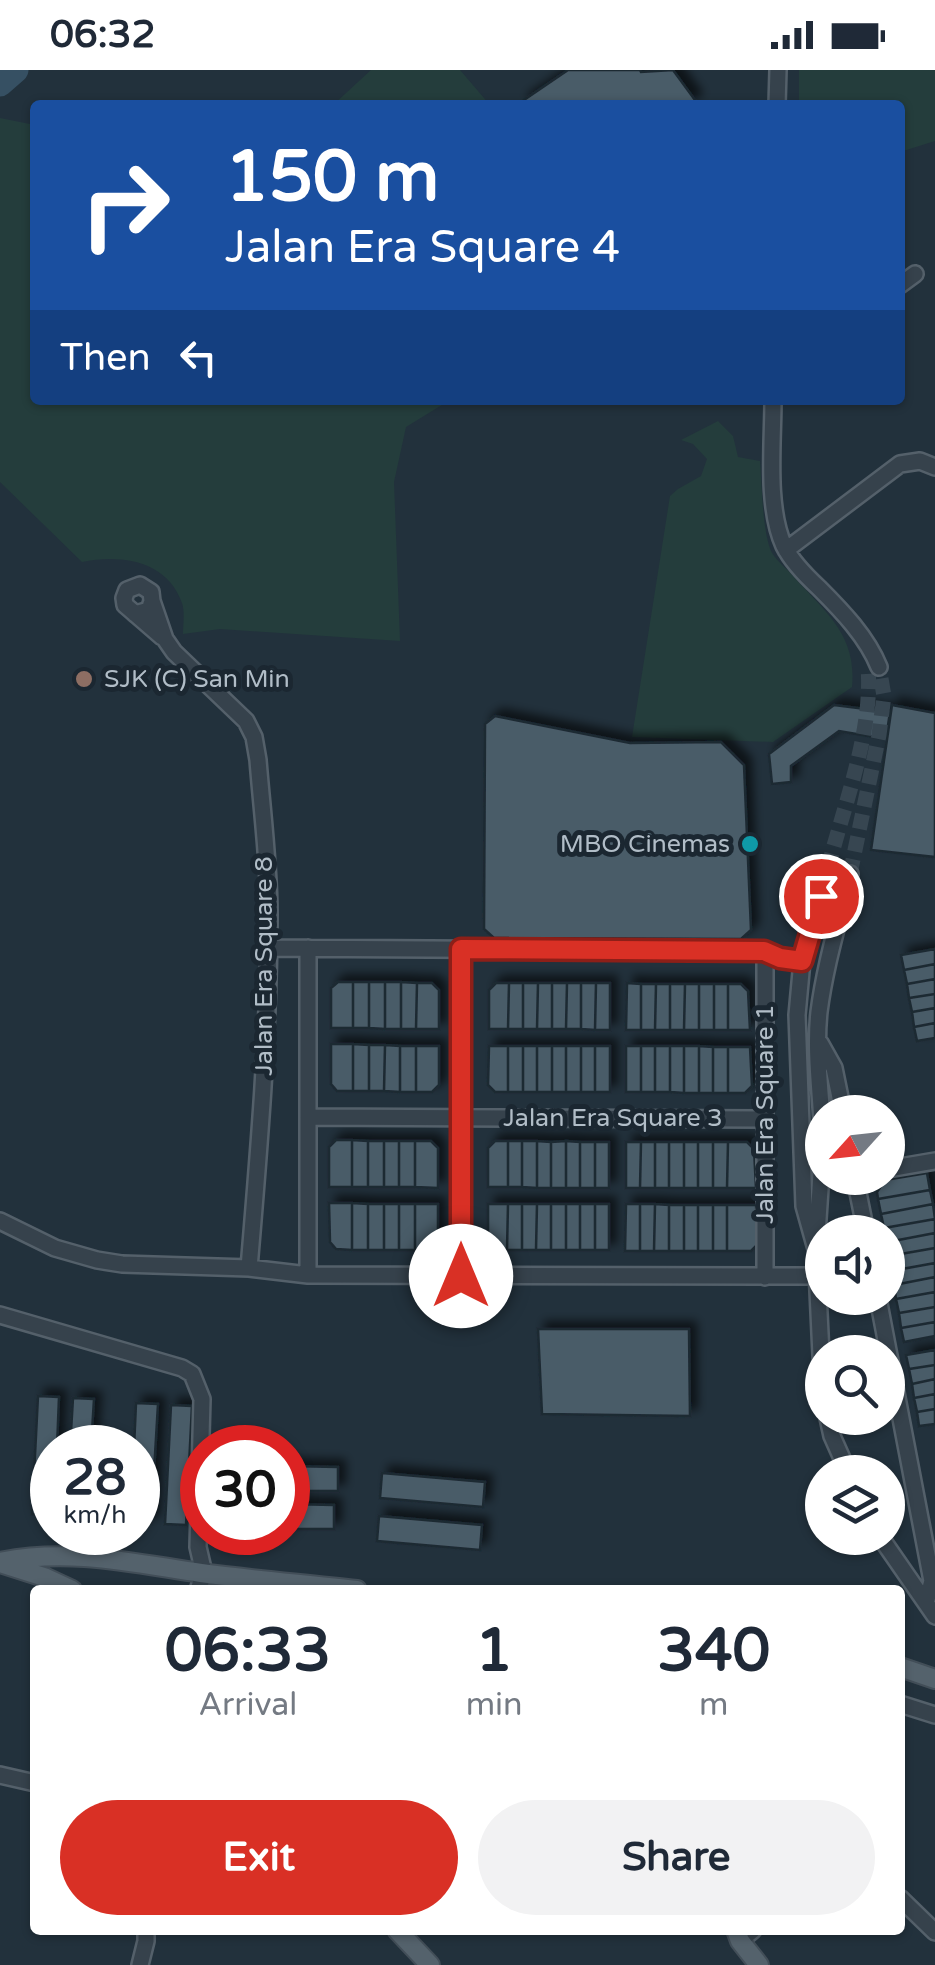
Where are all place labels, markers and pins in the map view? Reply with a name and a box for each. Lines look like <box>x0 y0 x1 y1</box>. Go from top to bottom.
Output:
place label: SJK (C) San Min <box>104 664 290 694</box>
marker: SJK (C) San Min <box>73 668 95 690</box>
place label: MBO Cinemas <box>560 829 730 859</box>
marker: MBO Cinemas <box>739 833 761 855</box>
pin <box>779 854 864 939</box>

